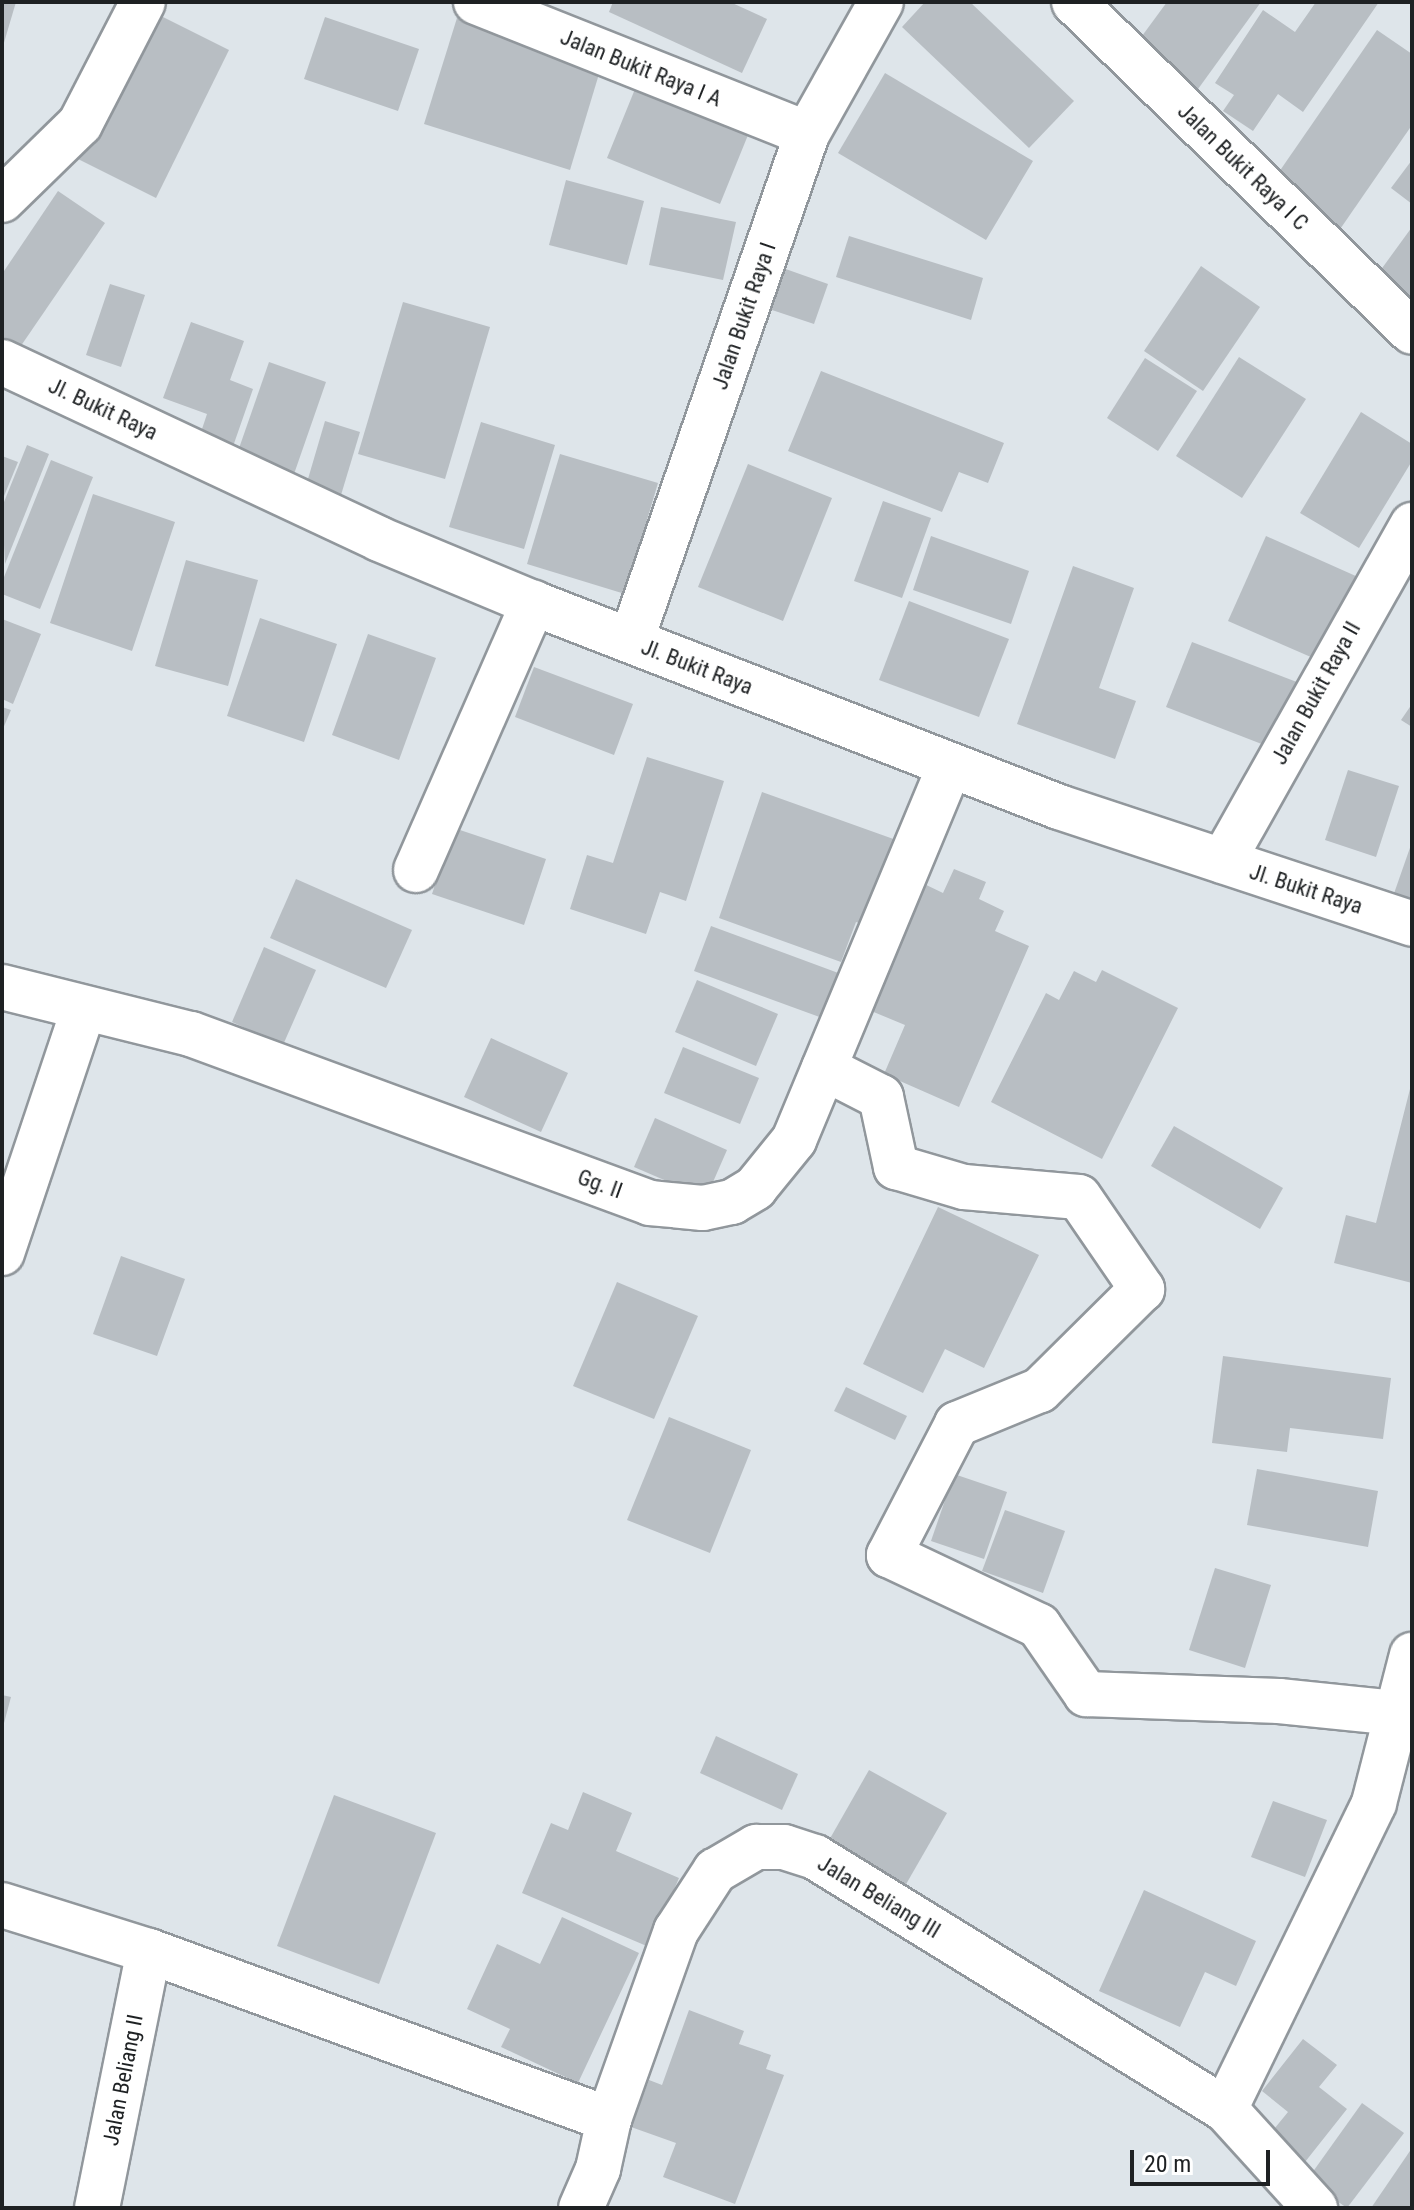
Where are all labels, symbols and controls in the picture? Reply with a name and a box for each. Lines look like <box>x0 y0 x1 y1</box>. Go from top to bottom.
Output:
street label: Jalan Bukit Raya I A <box>557 24 725 112</box>
street label: Jalan Bukit Raya I C <box>1172 98 1314 236</box>
street label: Jalan Bukit Raya I <box>706 239 782 393</box>
street label: Jl. Bukit Raya <box>44 372 162 446</box>
street label: Jalan Bukit Raya II <box>1266 617 1366 769</box>
street label: Jl. Bukit Raya <box>638 634 756 700</box>
street label: Jl. Bukit Raya <box>1246 858 1366 920</box>
street label: Gg. II <box>574 1164 626 1204</box>
street label: Jalan Beliang III <box>813 1850 945 1944</box>
street label: Jalan Beliang II <box>97 2012 149 2148</box>
scale bar <box>1134 2134 1274 2184</box>
text: 20 m <box>1144 2150 1191 2178</box>

